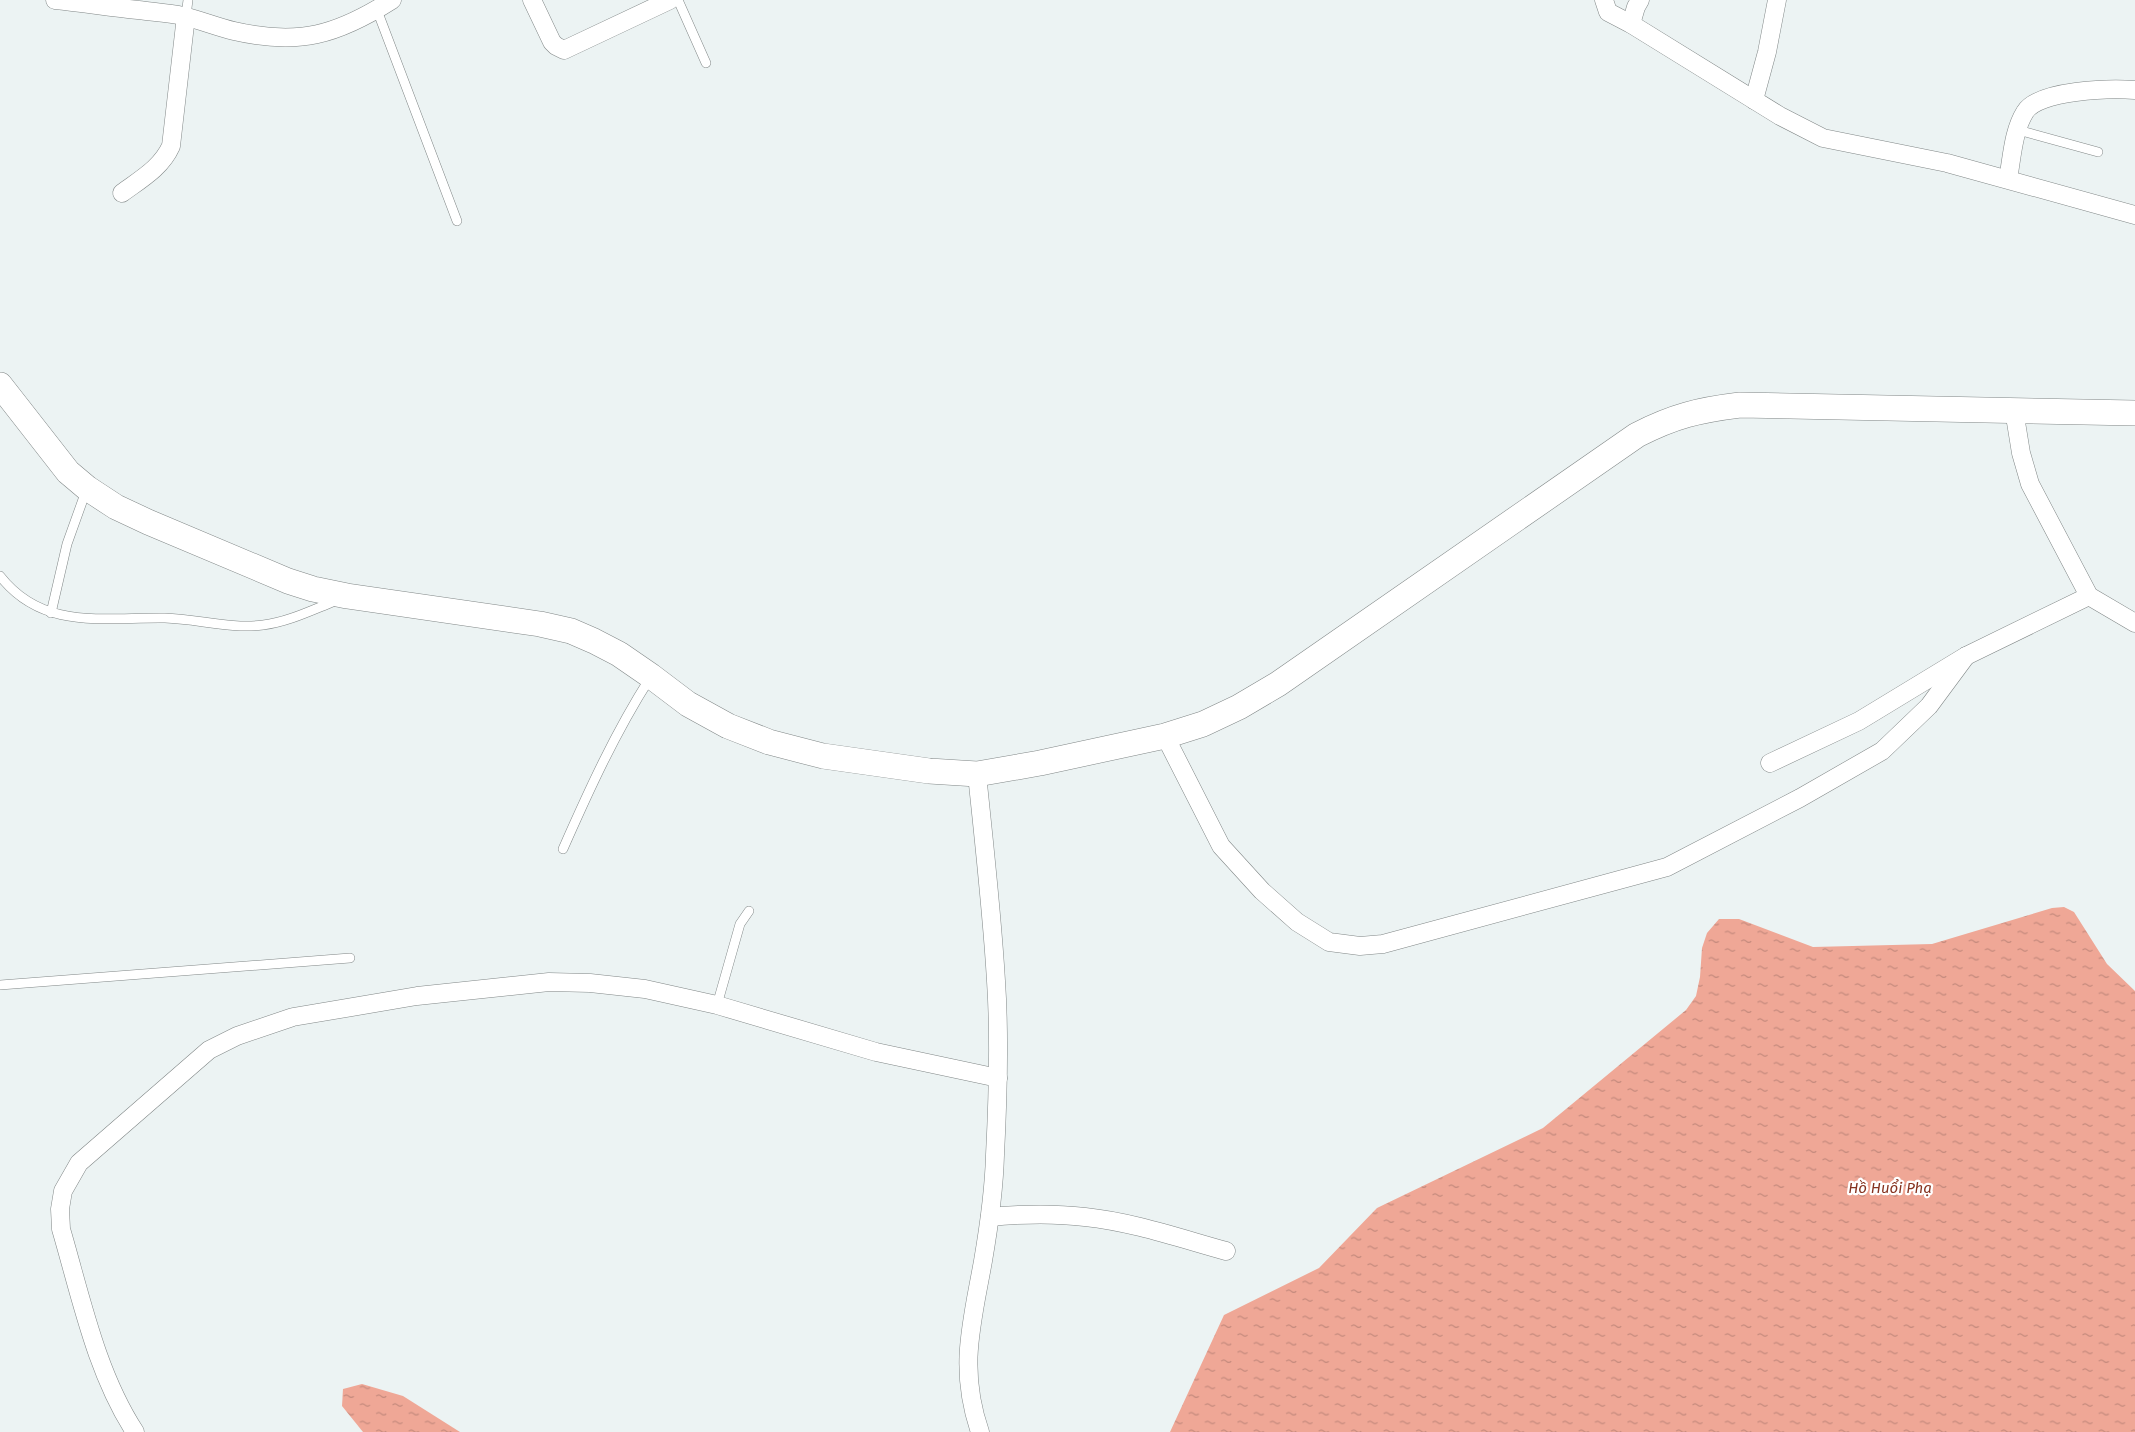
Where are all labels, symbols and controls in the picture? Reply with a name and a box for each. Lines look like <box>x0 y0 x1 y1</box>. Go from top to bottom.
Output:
water label: Hồ Huổi Phạ <box>1848 1179 1932 1197</box>

